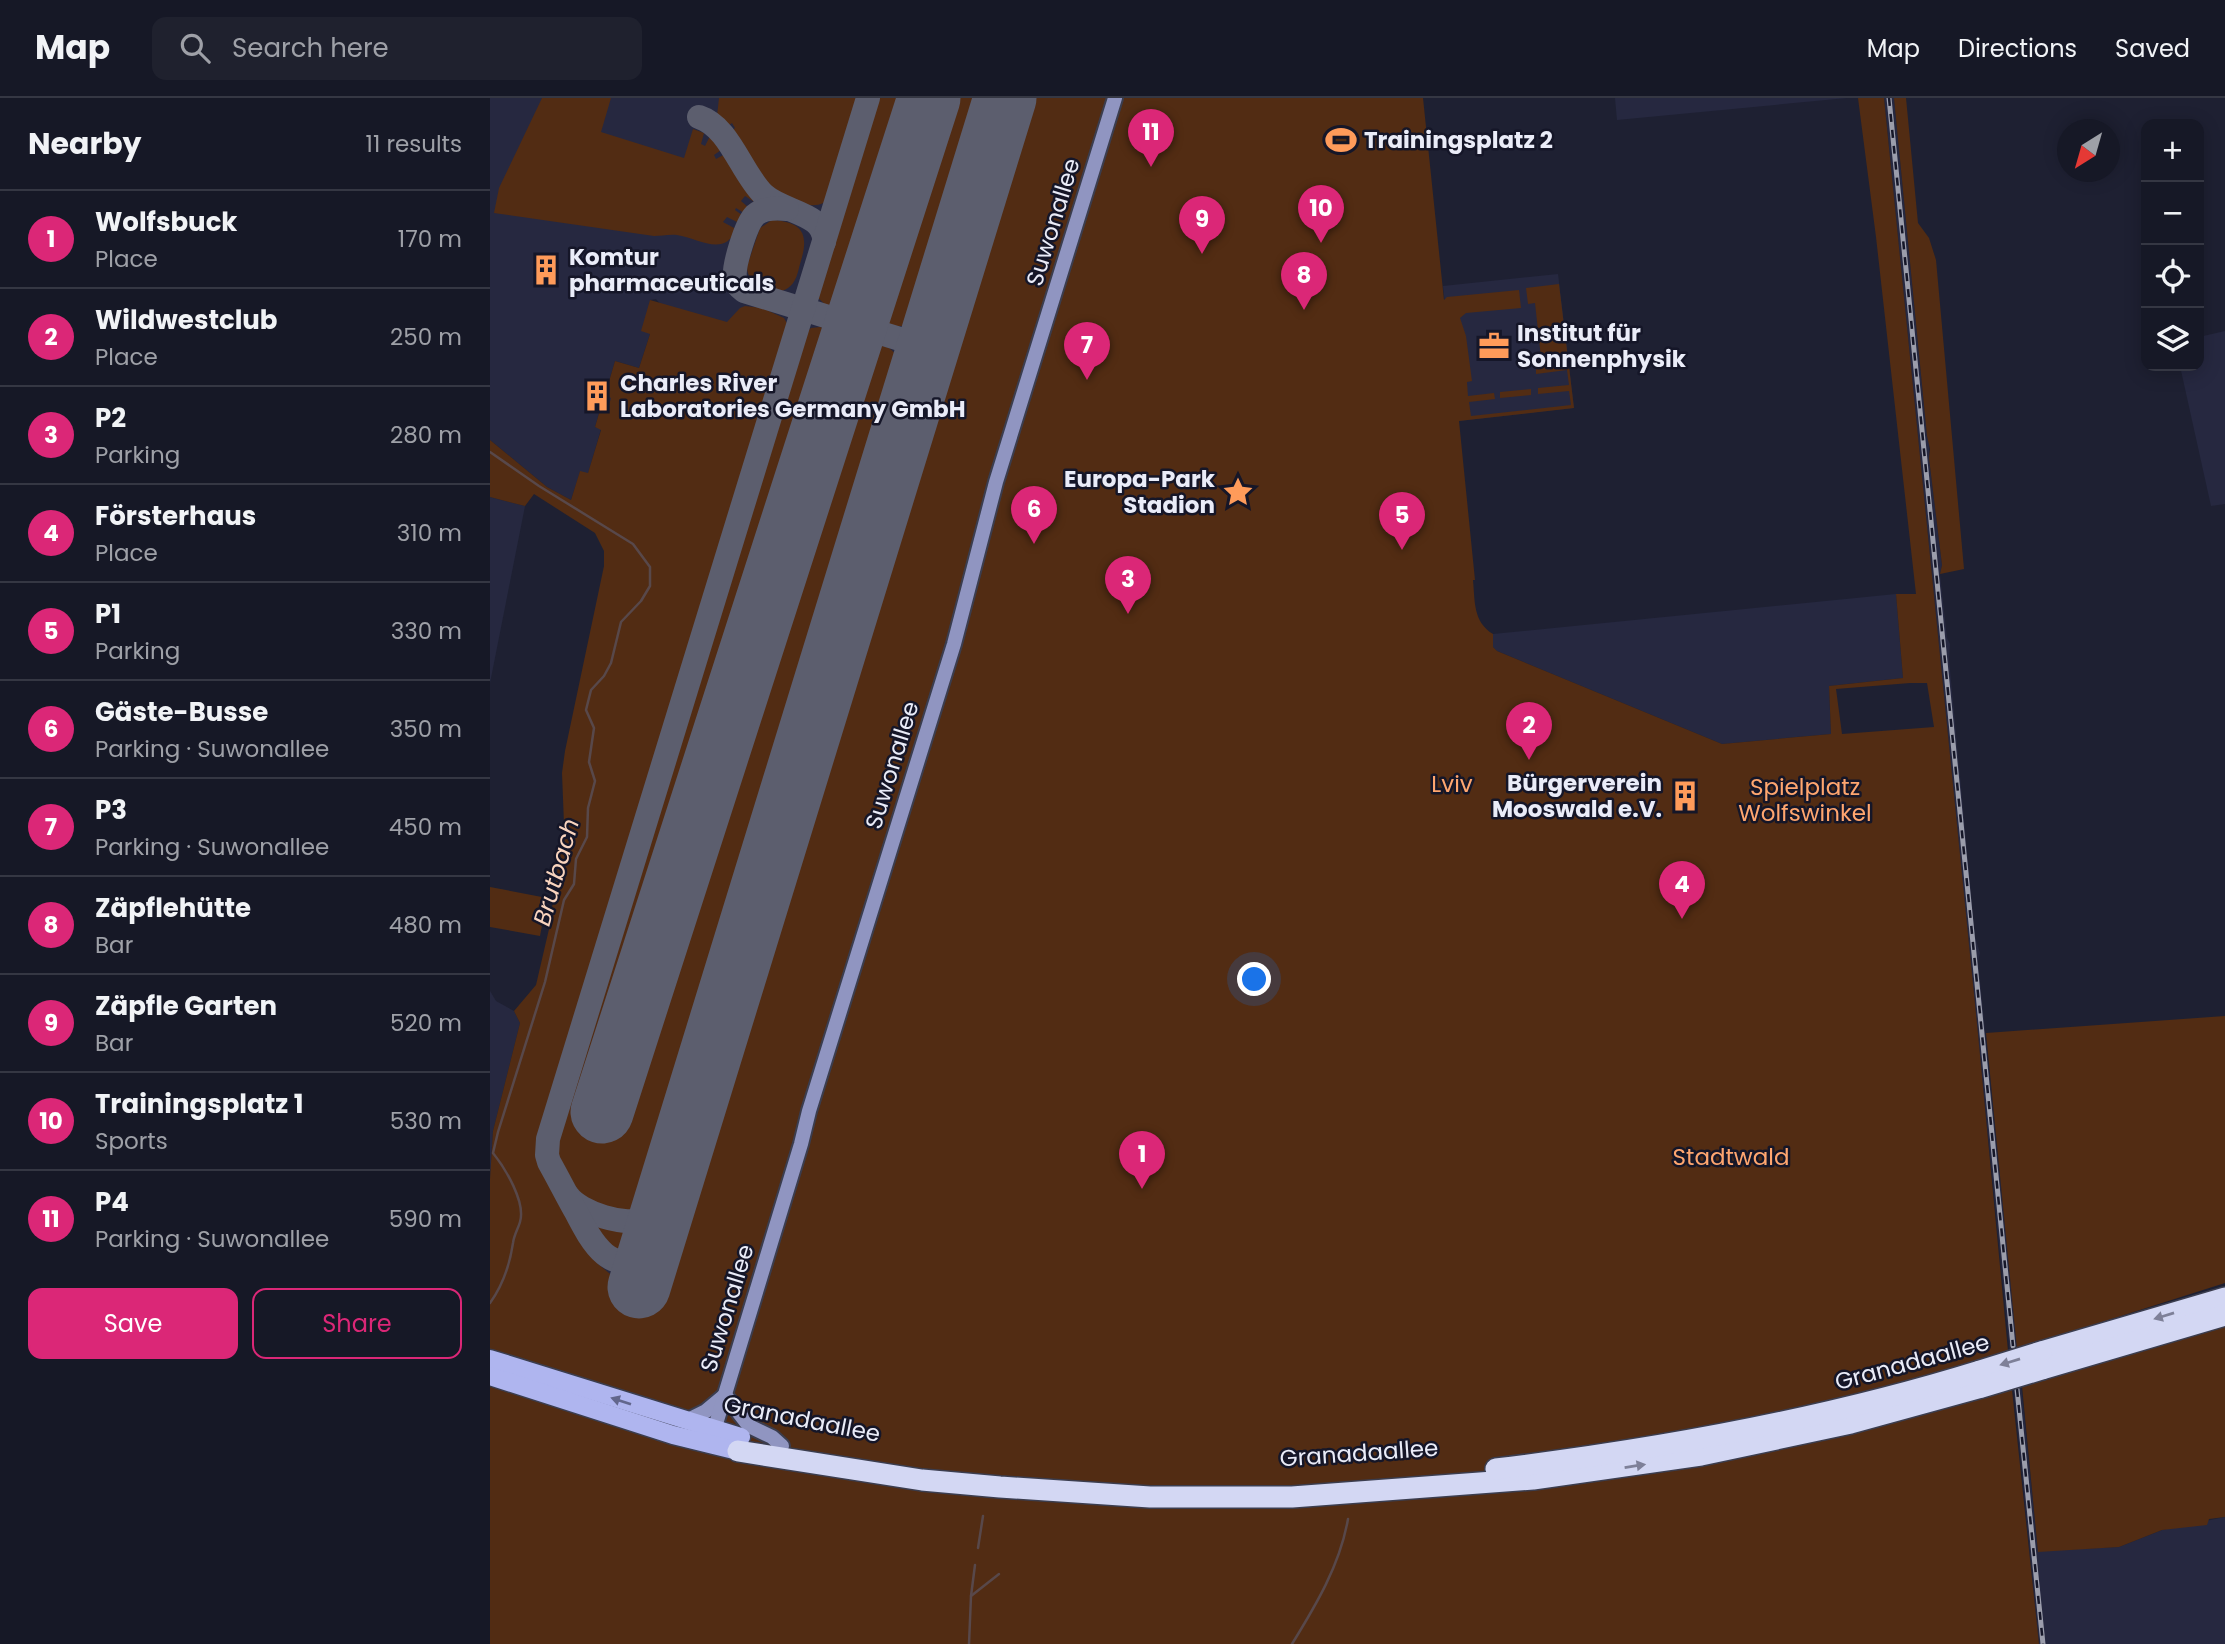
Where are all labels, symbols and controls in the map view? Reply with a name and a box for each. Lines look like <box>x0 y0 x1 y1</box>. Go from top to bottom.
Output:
search box <box>152 17 642 80</box>
text: Map <box>35 24 110 71</box>
icon: search <box>176 29 214 67</box>
text: Search here <box>232 30 389 66</box>
text: Map <box>1867 32 1920 65</box>
text: Directions <box>1958 32 2077 65</box>
text: Saved <box>2115 32 2190 65</box>
pin: 11 <box>1128 109 1174 167</box>
north arrow <box>2057 119 2120 182</box>
map controls <box>2141 119 2204 371</box>
button: + <box>2141 119 2204 182</box>
text: Nearby <box>28 122 142 165</box>
sports icon: Trainingsplatz 2 <box>1324 123 1358 157</box>
place label: Trainingsplatz 2 <box>1364 124 1553 156</box>
text: 11 results <box>366 128 462 160</box>
street label: Suwonallee <box>1018 154 1088 290</box>
button: − <box>2141 182 2204 245</box>
pin: 10 <box>1298 185 1344 243</box>
pin: 9 <box>1179 196 1225 254</box>
text: Wolfsbuck <box>95 204 237 240</box>
text: 1 <box>47 223 55 255</box>
text: 170 m <box>398 223 462 255</box>
place label: Komtur pharmaceuticals <box>569 241 774 299</box>
text: Place <box>95 243 158 275</box>
button: locate <box>2141 245 2204 308</box>
pin: 8 <box>1281 252 1327 310</box>
building icon: Komtur pharmaceuticals <box>529 253 563 287</box>
text: Wildwestclub <box>95 302 278 338</box>
button: layers <box>2141 308 2204 371</box>
place label: Institut für Sonnenphysik <box>1517 317 1687 375</box>
text: 2 <box>44 321 58 353</box>
text: 250 m <box>390 321 462 353</box>
pin: 7 <box>1064 322 1110 380</box>
office icon: Institut für Sonnenphysik <box>1477 329 1511 363</box>
text: Place <box>95 341 158 373</box>
place label: Charles River Laboratories Germany GmbH <box>620 367 966 425</box>
building icon: Charles River Laboratories Germany GmbH <box>580 379 614 413</box>
text: P2 <box>95 400 126 436</box>
text: 3 <box>44 419 58 451</box>
text: 280 m <box>390 419 462 451</box>
text: Parking <box>95 439 180 471</box>
place label: Europa-Park Stadion <box>1064 463 1216 521</box>
place icon: Europa-Park Stadion <box>1221 475 1255 509</box>
pin: 6 <box>1011 486 1057 544</box>
pin: 5 <box>1379 492 1425 550</box>
text: Försterhaus <box>95 498 256 534</box>
text: 4 <box>43 517 59 549</box>
text: 310 m <box>397 517 462 549</box>
text: Place <box>95 537 158 569</box>
pin: 3 <box>1105 556 1151 614</box>
text: P1 <box>95 596 121 632</box>
text: 5 <box>44 615 58 647</box>
text: 330 m <box>391 615 462 647</box>
text: Parking <box>95 635 180 667</box>
text: Gäste-Busse <box>95 694 268 730</box>
street label: Suwonallee <box>857 697 927 833</box>
pin: 2 <box>1506 702 1552 760</box>
text: 6 <box>44 713 58 745</box>
text: 350 m <box>390 713 462 745</box>
text: Parking · Suwonallee <box>95 733 329 765</box>
place label: Bürgerverein Mooswald e.V. <box>1492 767 1662 825</box>
park label: Lviv <box>1431 768 1473 800</box>
park label: Spielplatz Wolfswinkel <box>1738 771 1872 829</box>
building icon: Bürgerverein Mooswald e.V. <box>1668 779 1702 813</box>
text: P3 <box>95 792 127 828</box>
text: 7 <box>45 811 57 843</box>
text: 450 m <box>389 811 462 843</box>
water label: Brutbach <box>525 815 587 929</box>
text: Parking · Suwonallee <box>95 831 329 863</box>
pin: 4 <box>1659 861 1705 919</box>
text: Zäpflehütte <box>95 890 251 926</box>
text: 8 <box>44 909 58 941</box>
text: 480 m <box>389 909 462 941</box>
text: Bar <box>95 929 133 961</box>
your location <box>1237 962 1271 996</box>
text: Zäpfle Garten <box>95 988 277 1024</box>
text: 9 <box>44 1007 58 1039</box>
text: 520 m <box>390 1007 462 1039</box>
text: Bar <box>95 1027 133 1059</box>
text: Trainingsplatz 1 <box>95 1086 303 1122</box>
text: 10 <box>39 1105 63 1137</box>
text: 530 m <box>390 1105 462 1137</box>
text: Sports <box>95 1125 168 1157</box>
pin: 1 <box>1119 1131 1165 1189</box>
park label: Stadtwald <box>1673 1141 1789 1173</box>
text: P4 <box>95 1184 129 1220</box>
text: 11 <box>42 1203 60 1235</box>
text: 590 m <box>389 1203 462 1235</box>
text: Parking · Suwonallee <box>95 1223 329 1255</box>
street label: Suwonallee <box>692 1240 762 1376</box>
button: Save <box>28 1288 238 1359</box>
button: Share <box>252 1288 462 1359</box>
one-way arrow <box>2153 1312 2174 1322</box>
street label: Granadaallee <box>1831 1326 1993 1398</box>
one-way arrow <box>2000 1357 2021 1367</box>
street label: Granadaallee <box>721 1388 883 1450</box>
one-way arrow <box>610 1395 631 1405</box>
street label: Granadaallee <box>1279 1432 1439 1474</box>
one-way arrow <box>1624 1460 1646 1471</box>

